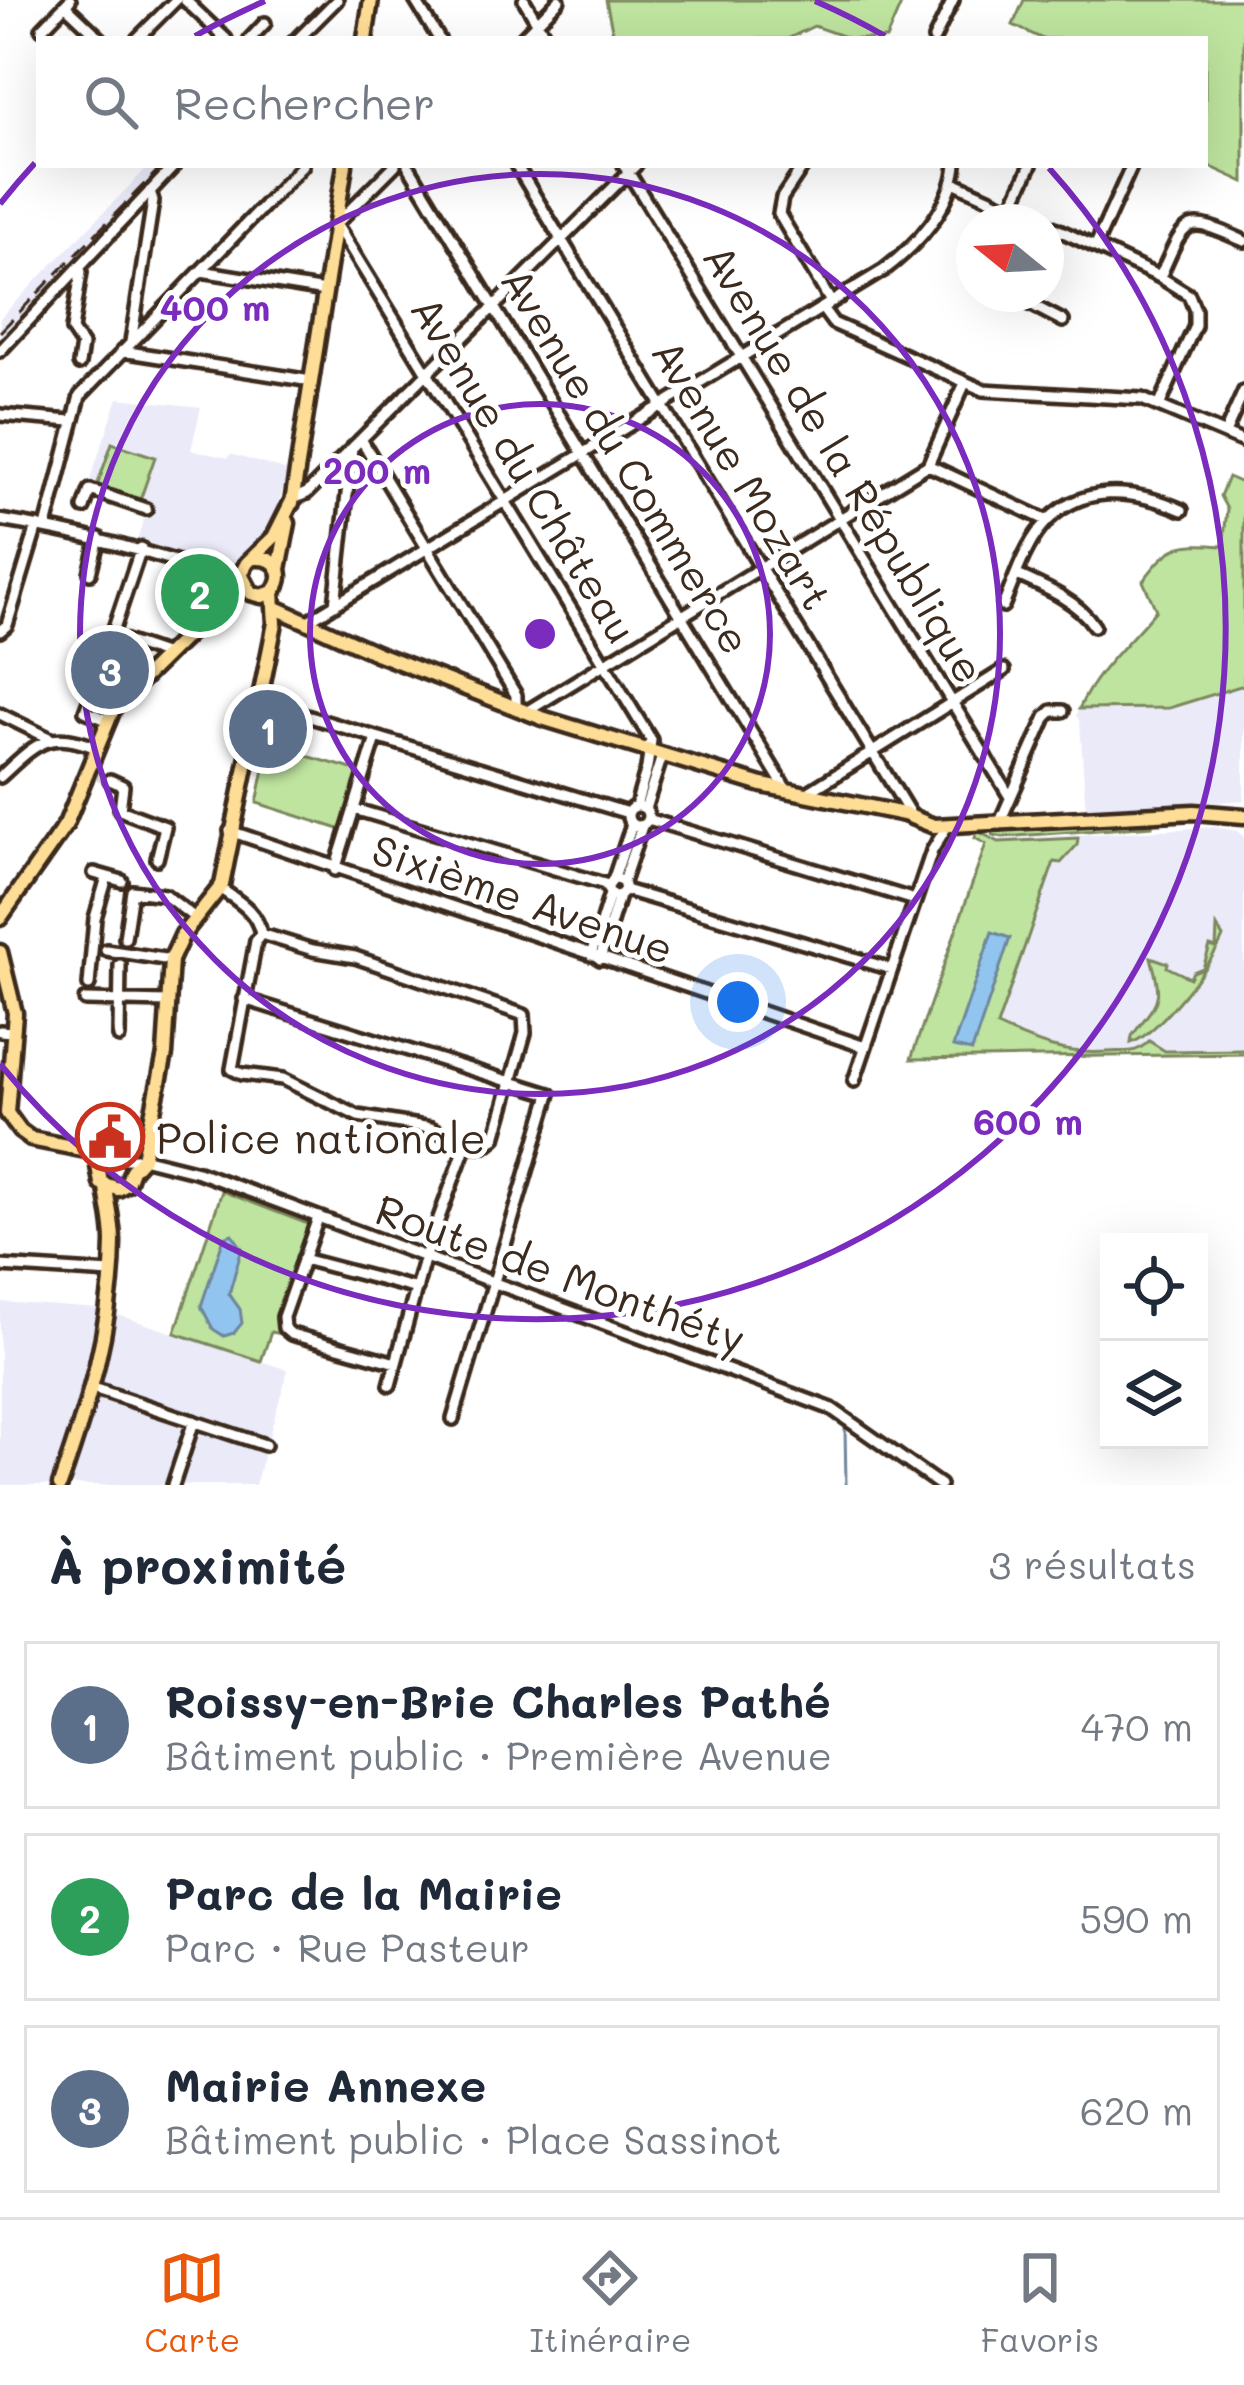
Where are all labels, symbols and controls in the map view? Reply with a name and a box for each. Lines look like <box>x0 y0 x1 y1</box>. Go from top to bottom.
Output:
search box <box>36 36 1208 168</box>
icon: search <box>78 69 144 135</box>
text: Rechercher <box>174 73 435 131</box>
north arrow <box>956 204 1064 312</box>
street label: Avenue de la République <box>692 233 998 693</box>
street label: Avenue du Commerce <box>490 257 764 663</box>
text: 400 m <box>160 283 270 330</box>
street label: Avenue du Château <box>400 285 650 653</box>
street label: Avenue Mozart <box>641 329 845 619</box>
text: 200 m <box>323 446 431 493</box>
pin: 2 <box>161 548 239 638</box>
centre of rings <box>519 613 561 655</box>
pin: 3 <box>71 625 149 715</box>
pin: 1 <box>229 684 307 774</box>
street label: Sixième Avenue <box>365 821 681 975</box>
your location <box>708 972 768 1032</box>
text: 600 m <box>973 1097 1083 1144</box>
public building icon: Police nationale <box>75 1102 145 1172</box>
place label: Police nationale <box>156 1110 486 1165</box>
street label: Route de Monthéty <box>369 1181 753 1365</box>
map controls <box>1100 1233 1208 1449</box>
button: locate <box>1100 1233 1208 1341</box>
button: layers <box>1100 1341 1208 1449</box>
text: À proximité <box>48 1530 346 1597</box>
text: 3 résultats <box>989 1538 1196 1589</box>
text: Roissy-en-Brie Charles Pathé <box>165 1671 831 1729</box>
text: 1 <box>81 1700 99 1751</box>
text: 470 m <box>1081 1700 1193 1751</box>
text: Bâtiment public · Première Avenue <box>165 1729 832 1780</box>
text: Parc de la Mairie <box>165 1863 562 1921</box>
text: 2 <box>79 1892 101 1943</box>
text: 590 m <box>1080 1892 1193 1943</box>
text: Parc · Rue Pasteur <box>165 1921 530 1972</box>
text: Mairie Annexe <box>165 2055 486 2113</box>
text: 3 <box>78 2084 102 2135</box>
text: 620 m <box>1080 2084 1193 2135</box>
text: Bâtiment public · Place Sassinot <box>165 2113 781 2164</box>
tab: Carte <box>145 2245 240 2360</box>
tab: Itinéraire <box>529 2245 691 2360</box>
tab: Favoris <box>981 2245 1099 2360</box>

